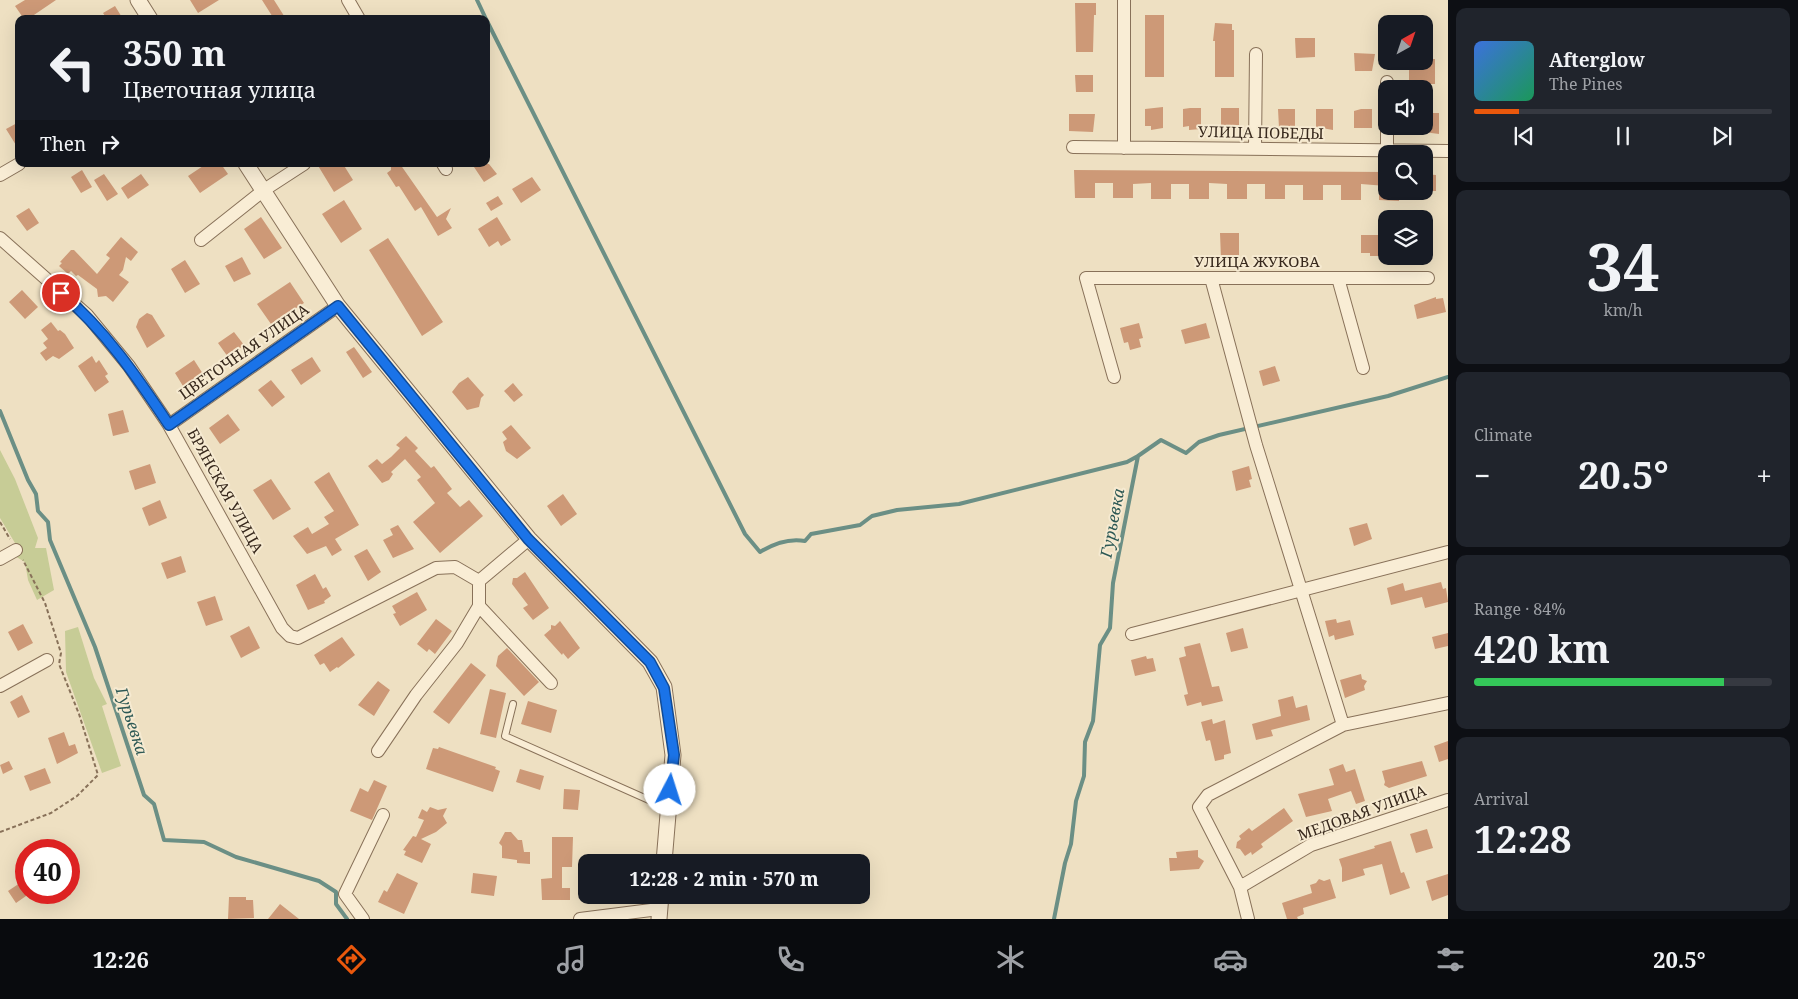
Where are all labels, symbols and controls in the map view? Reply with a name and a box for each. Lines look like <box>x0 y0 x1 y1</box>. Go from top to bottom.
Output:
north arrow <box>1378 15 1432 70</box>
map controls <box>1378 15 1433 265</box>
text: 350 m <box>123 29 226 76</box>
icon: left <box>40 35 105 100</box>
text: Afterglow <box>1549 47 1645 73</box>
text: The Pines <box>1549 73 1623 95</box>
text: Цветочная улица <box>123 74 316 104</box>
button: sound <box>1378 80 1433 135</box>
street label: УЛИЦА ПОБЕДЫ <box>1198 121 1324 143</box>
icon: previous <box>1510 122 1538 150</box>
icon: pause <box>1609 122 1637 150</box>
icon: next <box>1708 122 1736 150</box>
icon: right <box>96 130 124 158</box>
text: Then <box>40 131 86 157</box>
button: search <box>1378 145 1433 200</box>
button: layers <box>1378 210 1433 265</box>
text: 34 <box>1586 222 1660 310</box>
street label: УЛИЦА ЖУКОВА <box>1194 251 1320 271</box>
pin <box>40 272 82 314</box>
icon: arrive <box>47 279 75 307</box>
street label: ЦВЕТОЧНАЯ УЛИЦА <box>174 298 313 404</box>
text: km/h <box>1603 299 1643 321</box>
text: Climate <box>1474 424 1532 446</box>
street label: БРЯНСКАЯ УЛИЦА <box>183 425 269 557</box>
text: 20.5° <box>1578 448 1669 500</box>
text: − <box>1474 456 1490 494</box>
text: + <box>1756 456 1772 494</box>
water label: Гурьевка <box>1094 486 1130 561</box>
text: Range · 84% <box>1474 598 1566 620</box>
text: 420 km <box>1474 622 1610 674</box>
water label: Гурьевка <box>110 683 153 758</box>
position arrow <box>643 763 695 815</box>
street label: МЕДОВАЯ УЛИЦА <box>1295 779 1429 845</box>
text: Arrival <box>1474 788 1529 810</box>
text: 12:28 <box>1474 812 1571 864</box>
speed limit sign: 40 <box>15 839 80 904</box>
text: 12:28 · 2 min · 570 m <box>629 866 819 892</box>
icon: directions <box>334 942 369 977</box>
icon: music <box>554 942 589 977</box>
icon: phone <box>773 942 808 977</box>
icon: climate <box>993 942 1028 977</box>
icon: car <box>1213 942 1248 977</box>
icon: filters <box>1433 942 1468 977</box>
text: 12:26 <box>92 944 149 974</box>
text: 20.5° <box>1653 944 1706 974</box>

